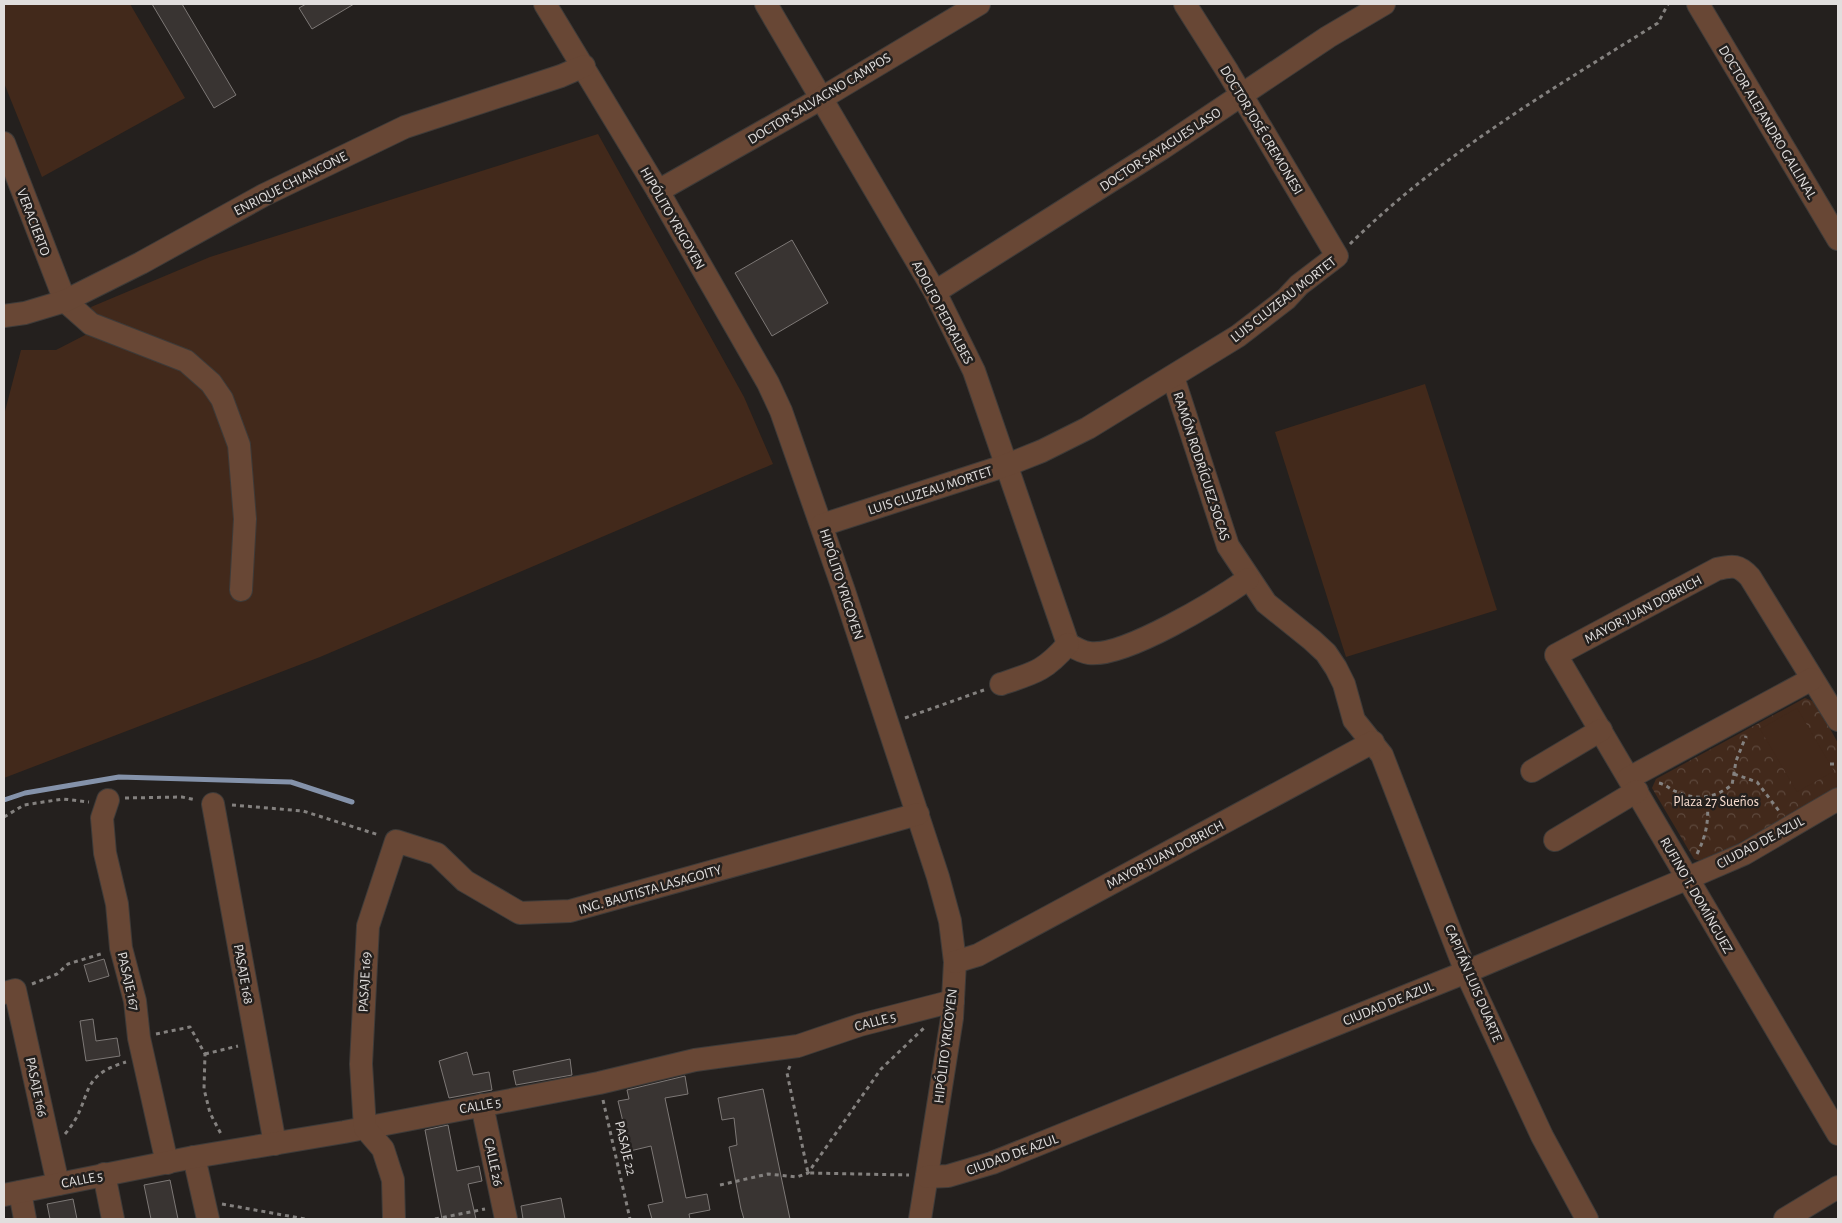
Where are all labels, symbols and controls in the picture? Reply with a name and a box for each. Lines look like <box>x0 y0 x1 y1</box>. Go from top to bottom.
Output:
street label: DOCTOR ALEJANDRO GALLINAL <box>1716 43 1819 202</box>
street label: DOCTOR SALVAGNO CAMPOS <box>746 51 893 147</box>
street label: DOCTOR JOSÉ CREMONESI <box>1217 62 1308 197</box>
street label: DOCTOR SAYAGUES LASO <box>1097 105 1224 194</box>
street label: ENRIQUE CHIANCONE <box>232 149 349 218</box>
street label: HIPÓLITO YRIGOYEN <box>637 163 710 272</box>
street label: VERACIERTO <box>14 187 52 258</box>
street label: LUIS CLUZEAU MORTET <box>1228 254 1339 345</box>
street label: ADOLFO PEDRALBES <box>909 259 975 366</box>
street label: RAMÓN RODRÍGUEZ SOCAS <box>1170 389 1235 542</box>
street label: LUIS CLUZEAU MORTET <box>866 464 994 518</box>
street label: HIPÓLITO YRIGOYEN <box>817 526 868 641</box>
street label: MAYOR JUAN DOBRICH <box>1582 573 1704 647</box>
park label: Plaza 27 Sueños <box>1673 795 1759 809</box>
street label: CIUDAD DE AZUL <box>1715 814 1806 872</box>
street label: MAYOR JUAN DOBRICH <box>1104 818 1226 892</box>
street label: RUFINO T. DOMÍNGUEZ <box>1657 834 1738 956</box>
street label: ING. BAUTISTA LASAGOITY <box>577 863 724 917</box>
street label: CAPITÁN LUIS DUARTE <box>1442 921 1507 1044</box>
street label: PASAJE 168 <box>231 943 255 1005</box>
street label: PASAJE 167 <box>114 950 142 1012</box>
street label: PASAJE 169 <box>356 951 374 1013</box>
street label: CIUDAD DE AZUL <box>1341 979 1436 1028</box>
street label: HIPÓLITO YRIGOYEN <box>929 988 960 1104</box>
street label: CALLE 5 <box>853 1010 897 1034</box>
street label: PASAJE 166 <box>23 1056 49 1118</box>
street label: CALLE 5 <box>458 1095 502 1117</box>
street label: PASAJE 22 <box>612 1120 638 1177</box>
street label: CIUDAD DE AZUL <box>965 1132 1060 1178</box>
street label: CALLE 26 <box>481 1137 505 1188</box>
street label: CALLE 5 <box>60 1169 104 1191</box>

